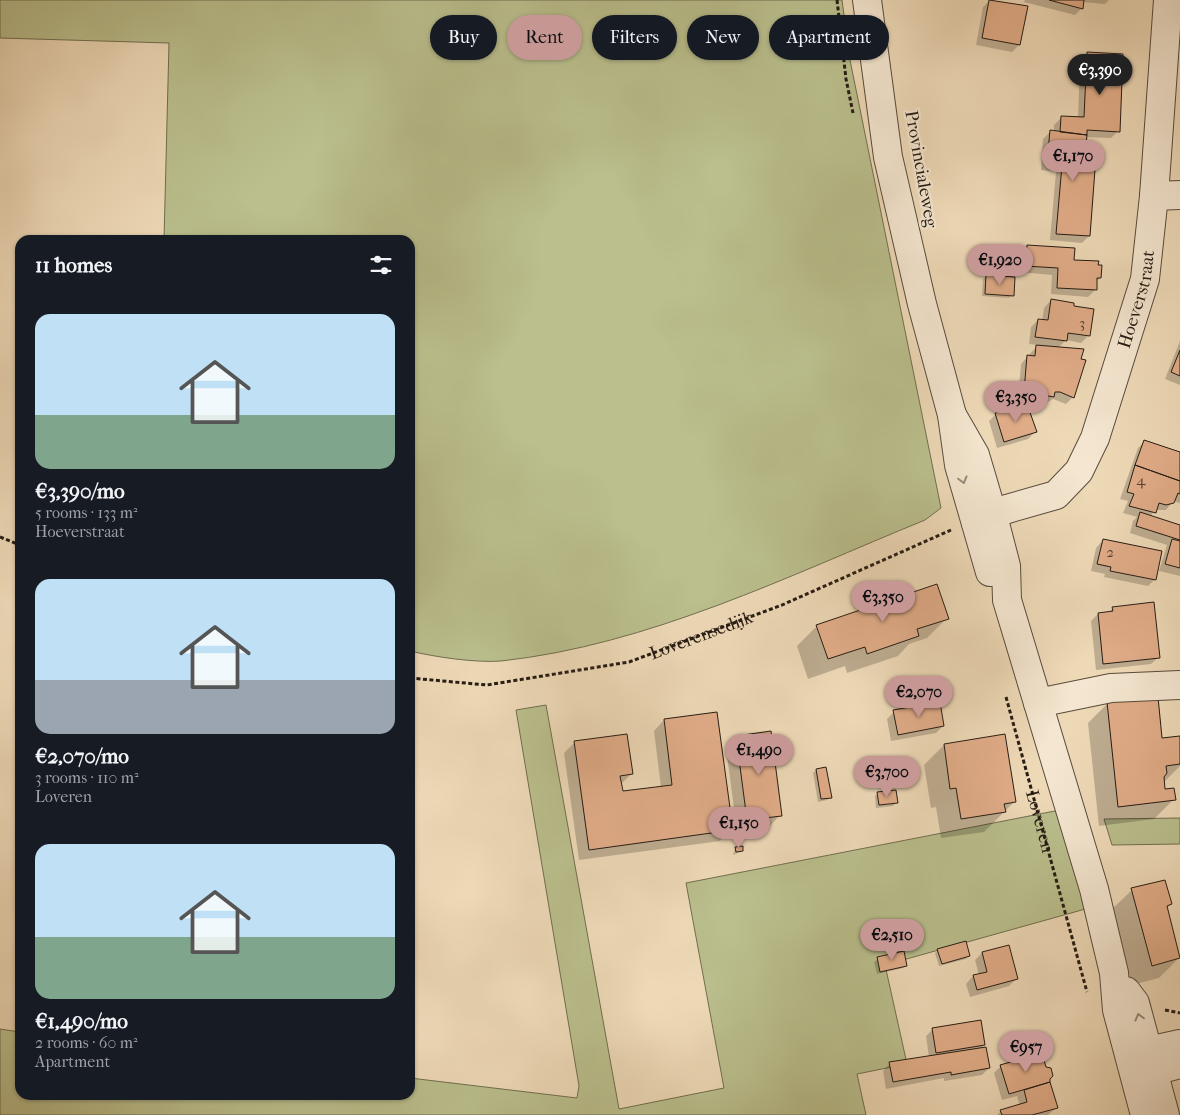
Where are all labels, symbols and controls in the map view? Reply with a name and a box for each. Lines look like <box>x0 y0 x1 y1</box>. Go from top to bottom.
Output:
chip: Buy <box>430 15 497 60</box>
chip: Rent <box>507 15 582 60</box>
chip: Filters <box>592 15 677 60</box>
chip: New <box>687 15 759 60</box>
chip: Apartment <box>769 15 889 60</box>
pin: €3,390 <box>1059 54 1141 96</box>
text: €3,390 <box>1078 60 1122 79</box>
street label: Provincialeweg <box>900 109 942 230</box>
pin: €1,170 <box>1032 140 1114 182</box>
text: €1,170 <box>1053 146 1093 165</box>
pin: €1,920 <box>959 244 1041 286</box>
street label: Hoeverstraat <box>1113 249 1159 351</box>
text: €1,920 <box>978 250 1022 269</box>
icon: filters <box>367 251 395 279</box>
text: 11 homes <box>35 253 112 277</box>
house number: 3 <box>1079 314 1085 332</box>
icon: home <box>170 347 260 437</box>
pin: €3,350 <box>975 380 1057 423</box>
text: €3,350 <box>995 387 1037 406</box>
house number: 4 <box>1137 471 1147 489</box>
one-way arrow <box>957 476 967 484</box>
text: €3,390/mo <box>35 479 125 503</box>
text: 5 rooms · 133 m² <box>35 503 138 522</box>
text: Hoeverstraat <box>35 522 125 541</box>
house number: 2 <box>1106 543 1114 561</box>
pin: €3,350 <box>842 580 924 623</box>
text: €3,350 <box>862 587 904 606</box>
street label: Loverensedijk <box>646 606 756 664</box>
icon: home <box>170 612 260 702</box>
pin: €2,070 <box>878 676 960 718</box>
text: €2,070 <box>896 682 942 701</box>
pin: €1,490 <box>718 734 800 776</box>
text: €1,490 <box>736 740 782 759</box>
text: €2,070/mo <box>35 744 129 768</box>
pin: €3,700 <box>846 756 928 798</box>
text: €3,700 <box>865 762 909 781</box>
text: 3 rooms · 110 m² <box>35 768 139 787</box>
text: Loveren <box>35 787 92 806</box>
street label: Loveren <box>1022 788 1059 856</box>
pin: €1,150 <box>698 806 780 849</box>
text: €1,150 <box>719 813 759 832</box>
icon: home <box>170 877 260 967</box>
pin: €2,510 <box>851 918 933 961</box>
text: €2,510 <box>871 925 913 944</box>
text: €1,490/mo <box>35 1009 128 1033</box>
one-way arrow <box>1134 1013 1145 1022</box>
pin: €957 <box>996 1030 1056 1073</box>
text: 2 rooms · 60 m² <box>35 1033 138 1052</box>
text: €957 <box>1010 1037 1042 1056</box>
text: Apartment <box>35 1052 110 1071</box>

